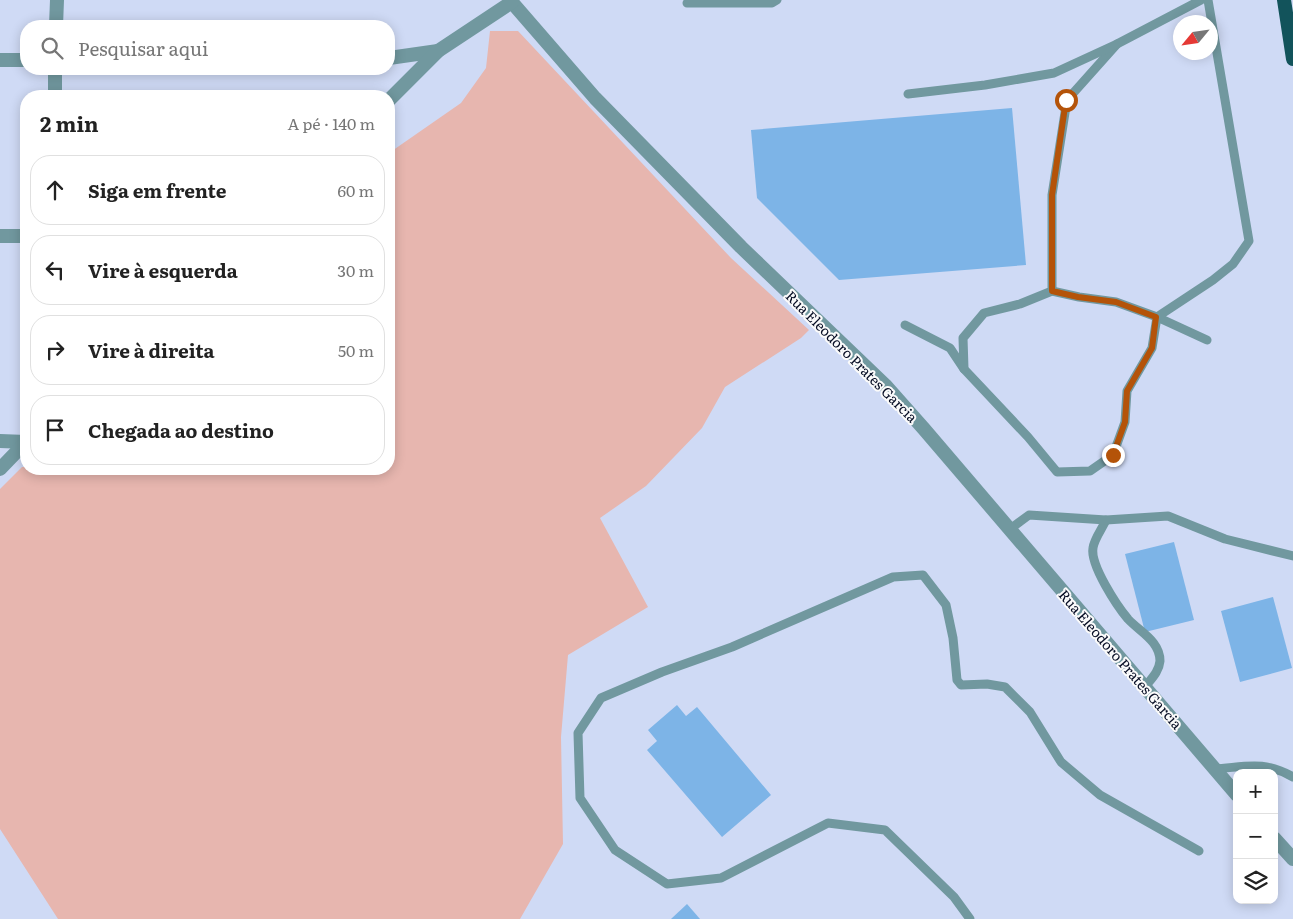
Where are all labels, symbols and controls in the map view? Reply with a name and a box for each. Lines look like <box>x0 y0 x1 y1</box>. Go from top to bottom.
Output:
north arrow <box>1173 15 1218 60</box>
search box <box>20 20 395 75</box>
icon: search <box>38 34 66 62</box>
text: Pesquisar aqui <box>78 34 208 62</box>
route start <box>1055 89 1078 112</box>
text: 2 min <box>40 107 99 138</box>
text: A pé · 140 m <box>287 111 375 135</box>
icon: ahead <box>41 176 69 204</box>
text: Siga em frente <box>88 176 226 204</box>
text: 60 m <box>337 178 374 202</box>
icon: left <box>41 256 69 284</box>
text: Vire à esquerda <box>88 256 238 284</box>
text: 30 m <box>337 258 374 282</box>
street label: Rua Eleodoro Prates Garcia <box>782 286 923 427</box>
icon: right <box>41 336 69 364</box>
text: Vire à direita <box>88 336 215 364</box>
text: 50 m <box>338 338 374 362</box>
icon: arrive <box>41 416 69 444</box>
text: Chegada ao destino <box>88 416 274 444</box>
route end <box>1102 444 1125 467</box>
street label: Rua Eleodoro Prates Garcia <box>1055 585 1188 733</box>
map controls <box>1233 769 1278 904</box>
button: + <box>1233 769 1278 814</box>
button: − <box>1233 814 1278 859</box>
button: layers <box>1233 859 1278 904</box>

